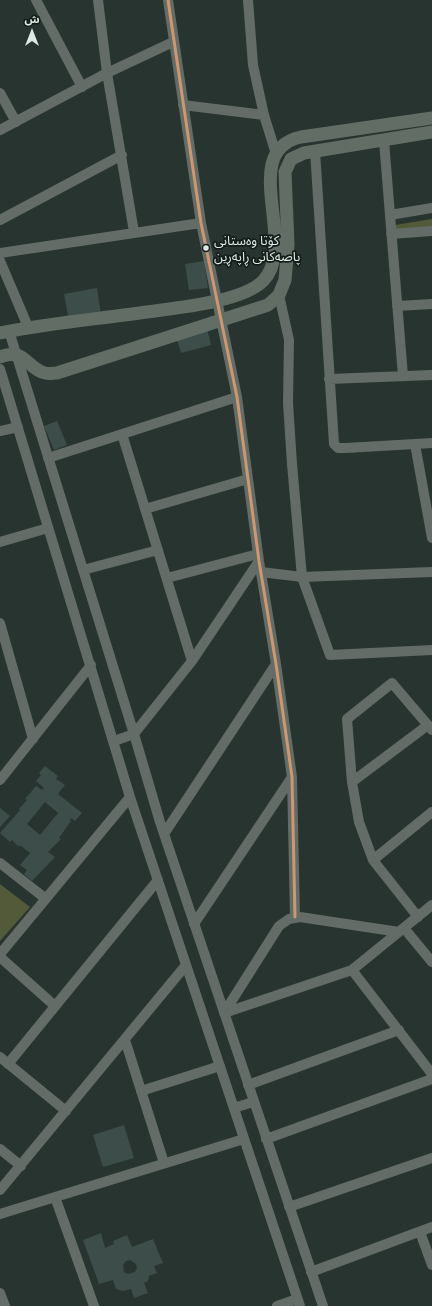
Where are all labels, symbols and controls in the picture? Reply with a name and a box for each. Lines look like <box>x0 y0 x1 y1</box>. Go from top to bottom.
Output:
north arrow <box>12 12 52 52</box>
text: ش <box>24 13 40 26</box>
place label: كۆتا وەستانی پاصەکانی ڕاپەڕین <box>214 233 300 264</box>
marker: كۆتا وەستانی پاصەکانی ڕاپەڕین <box>201 243 211 253</box>

